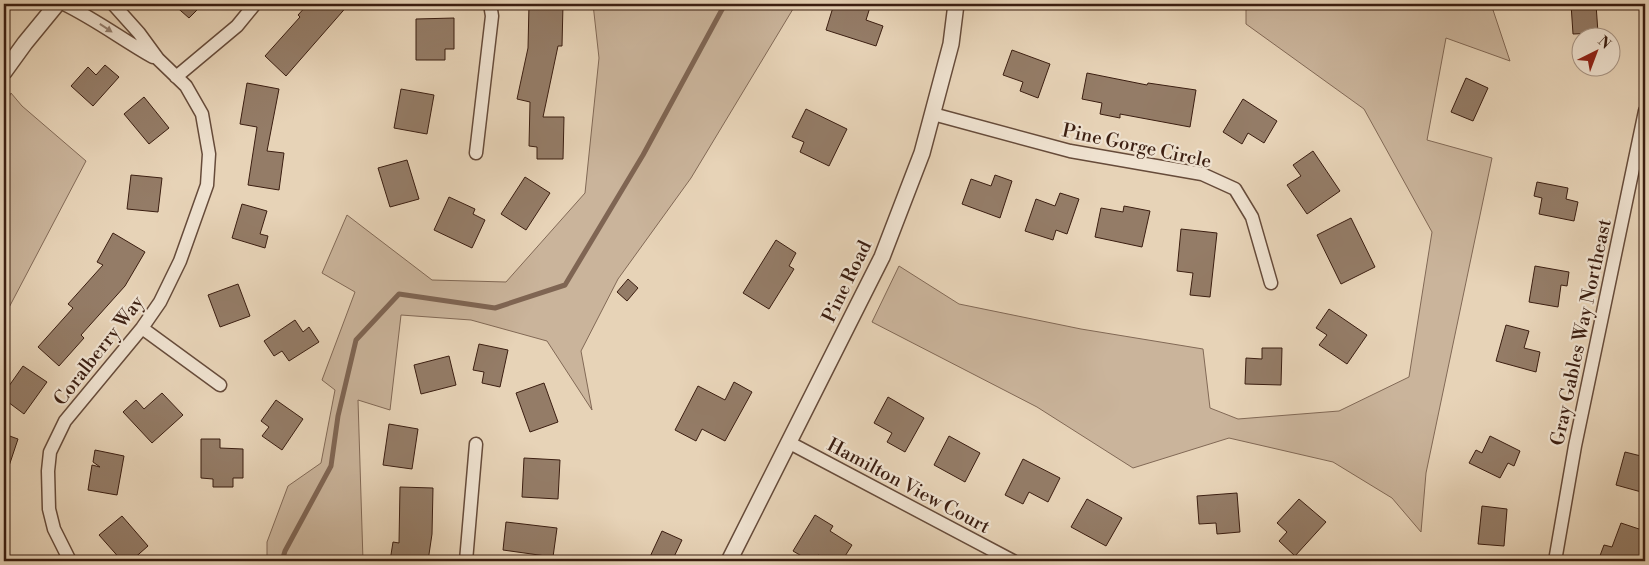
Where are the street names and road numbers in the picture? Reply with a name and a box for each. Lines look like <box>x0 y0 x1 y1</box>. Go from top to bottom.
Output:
street label: Pine Gorge Circle <box>1060 118 1214 174</box>
street label: Gray Gables Way Northeast <box>1545 216 1617 448</box>
street label: Pine Road <box>817 236 877 326</box>
street label: Coralberry Way <box>48 290 150 410</box>
street label: Hamilton View Court <box>823 433 994 539</box>

